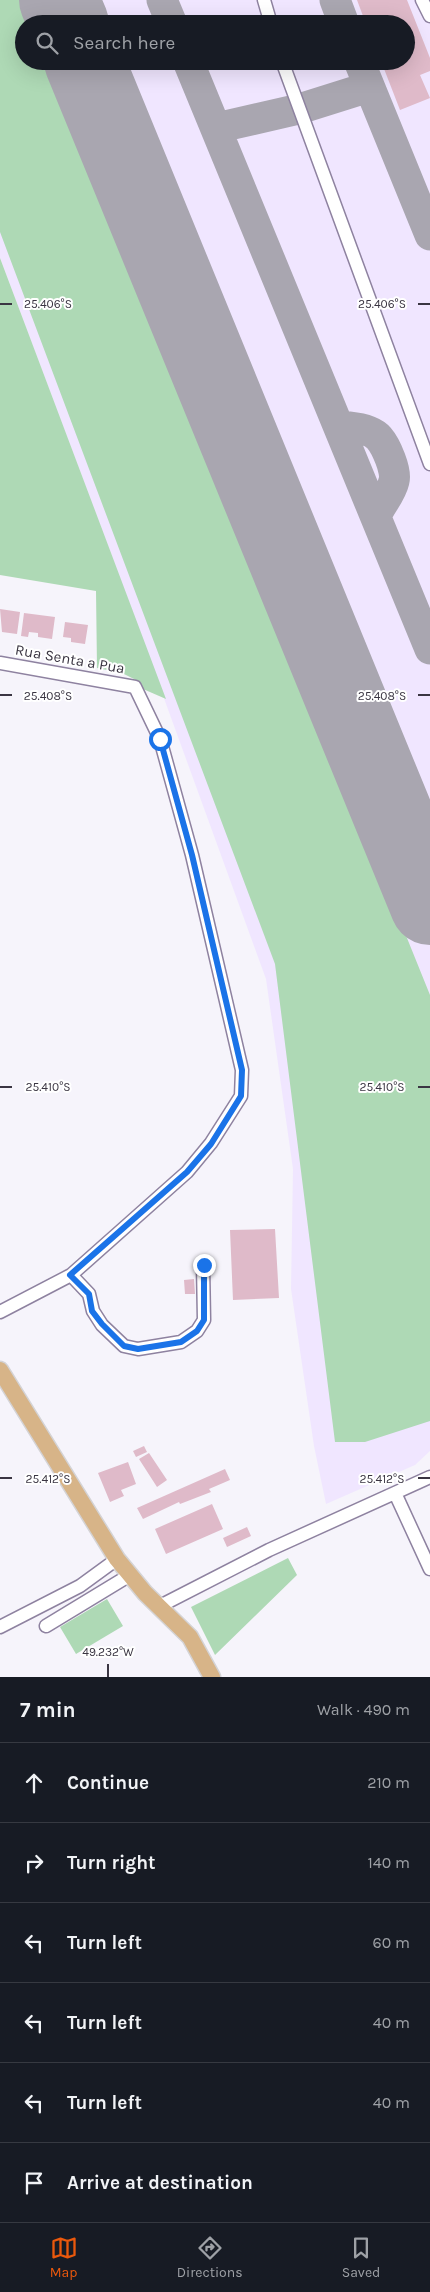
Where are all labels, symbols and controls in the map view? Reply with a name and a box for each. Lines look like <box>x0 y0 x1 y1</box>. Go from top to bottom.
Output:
search box <box>15 15 415 70</box>
icon: search <box>33 29 61 57</box>
text: Search here <box>73 32 175 54</box>
text: 25.406°S <box>24 297 72 311</box>
text: 25.406°S <box>358 297 406 311</box>
street label: Rua Senta a Pua <box>14 641 126 677</box>
text: 25.408°S <box>24 689 72 703</box>
text: 25.408°S <box>358 689 406 703</box>
route start <box>149 728 172 751</box>
text: 25.410°S <box>25 1080 71 1094</box>
text: 25.410°S <box>359 1080 405 1094</box>
route end <box>193 1254 216 1277</box>
text: 25.412°S <box>26 1472 70 1486</box>
text: 25.412°S <box>360 1472 404 1486</box>
text: 49.232°W <box>82 1645 134 1659</box>
text: 7 min <box>20 1698 76 1722</box>
text: Walk · 490 m <box>317 1700 410 1719</box>
icon: ahead <box>20 1769 48 1797</box>
text: Continue <box>67 1772 149 1794</box>
text: 210 m <box>367 1773 410 1792</box>
icon: right <box>20 1849 48 1877</box>
text: Turn right <box>67 1852 156 1874</box>
text: 140 m <box>368 1853 410 1872</box>
icon: left <box>20 1929 48 1957</box>
text: Turn left <box>67 1932 142 1954</box>
text: 60 m <box>373 1933 410 1952</box>
icon: left <box>20 2009 48 2037</box>
text: Turn left <box>67 2012 142 2034</box>
text: 40 m <box>373 2013 410 2032</box>
icon: left <box>20 2089 48 2117</box>
text: Turn left <box>67 2092 142 2114</box>
text: 40 m <box>373 2093 410 2112</box>
icon: arrive <box>20 2169 48 2197</box>
text: Arrive at destination <box>67 2172 253 2194</box>
tab: Map <box>50 2234 78 2281</box>
tab: Directions <box>177 2234 243 2281</box>
tab: Saved <box>342 2234 380 2281</box>

